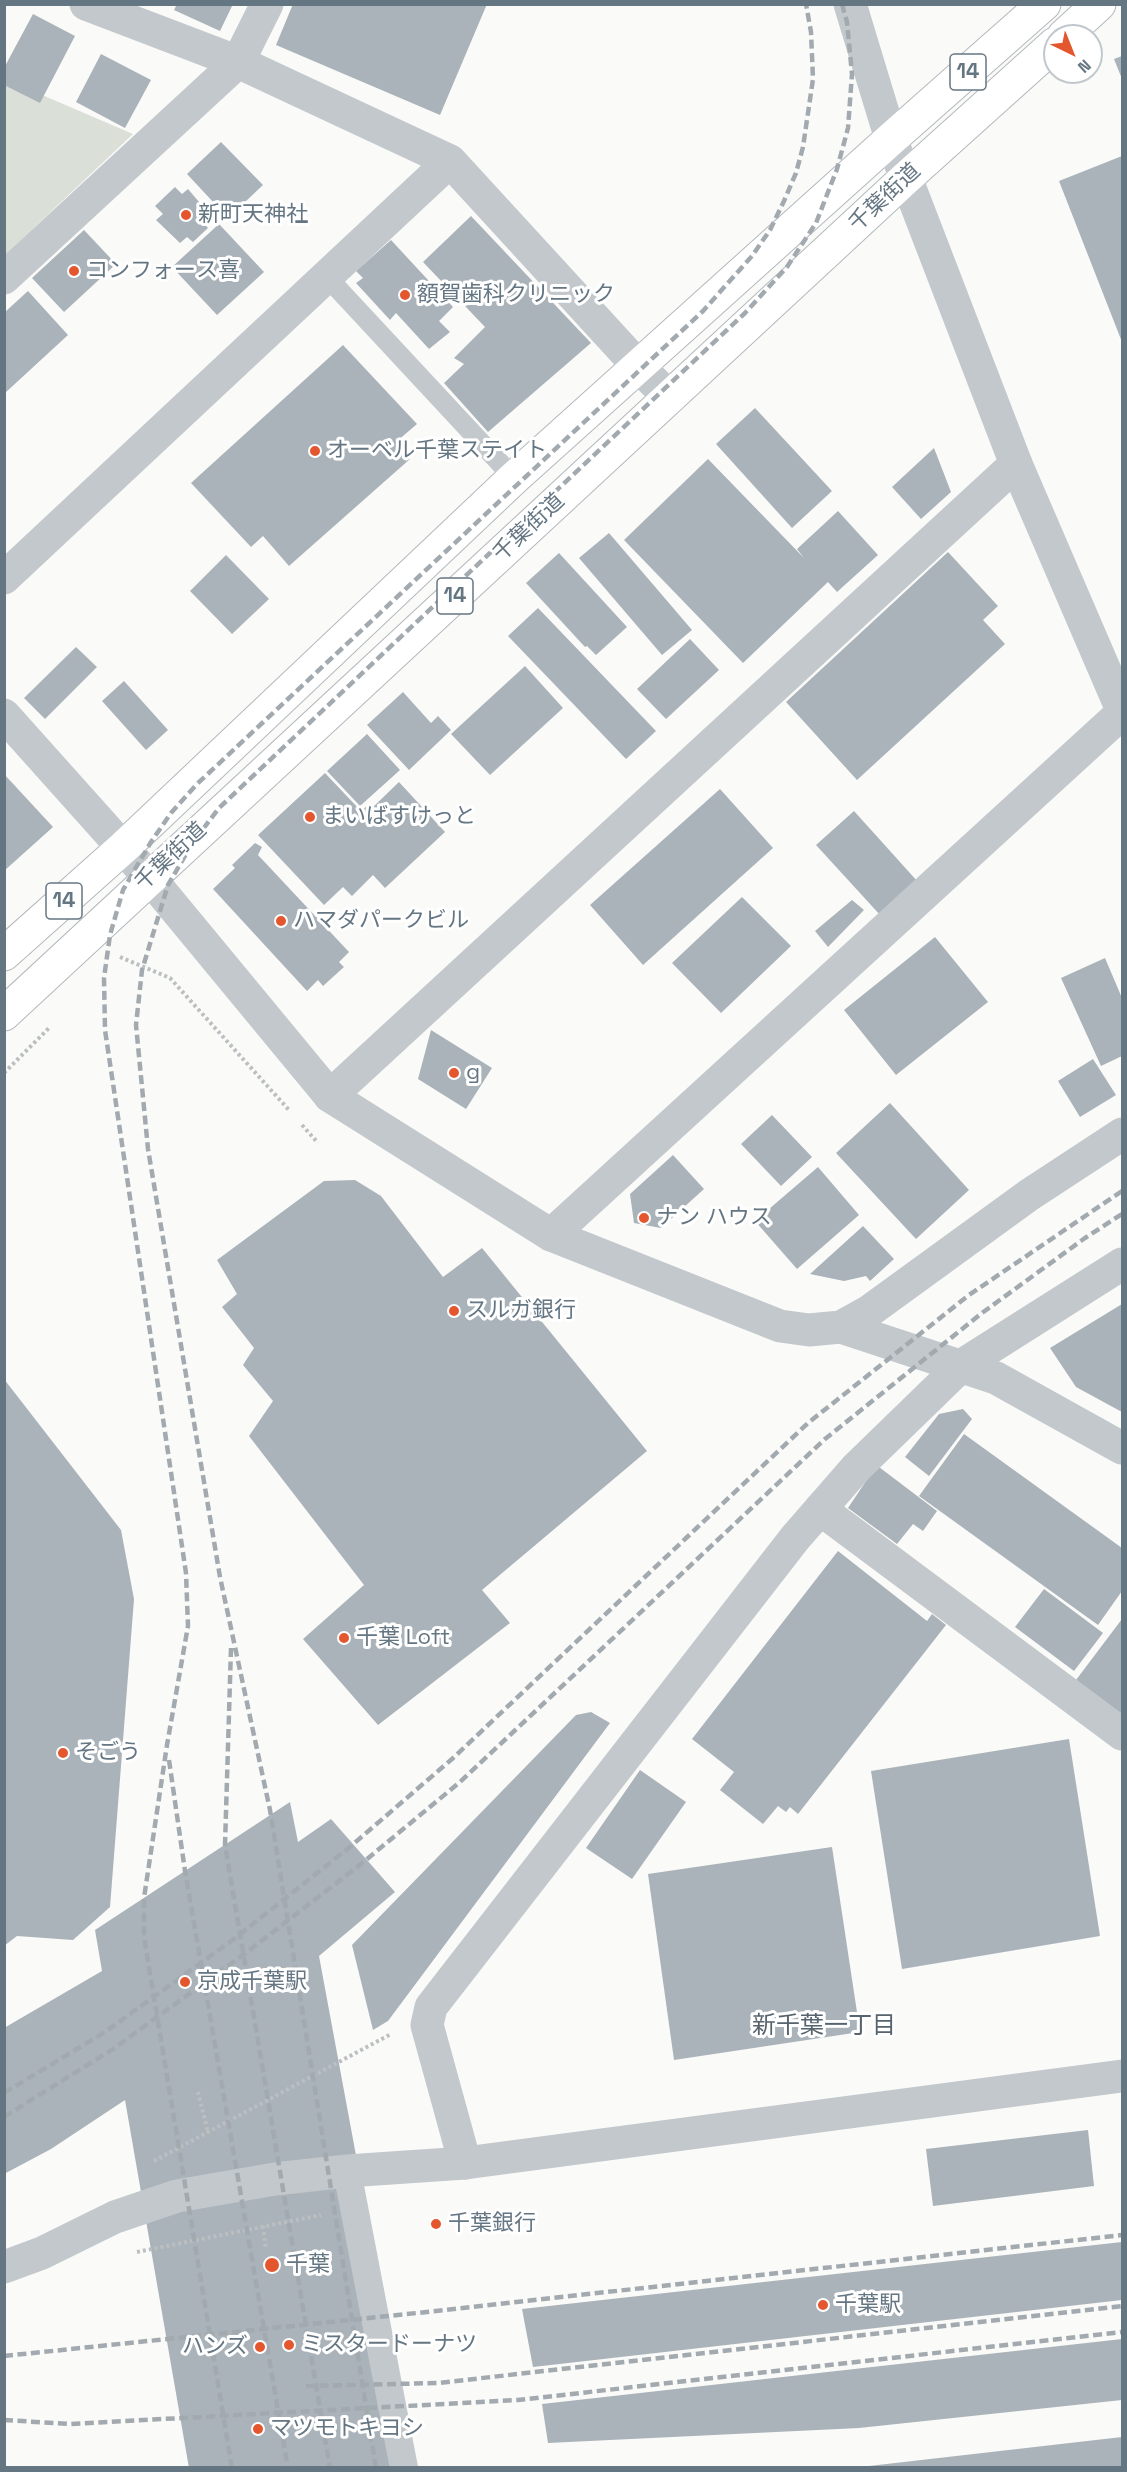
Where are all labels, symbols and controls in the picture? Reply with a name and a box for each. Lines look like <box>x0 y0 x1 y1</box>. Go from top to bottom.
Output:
north arrow <box>1043 24 1103 84</box>
road number: 14 <box>950 54 986 90</box>
text: N <box>1073 55 1095 77</box>
street label: 千葉街道 <box>844 158 926 238</box>
place label: 新町天神社 <box>198 202 308 228</box>
marker: 新町天神社 <box>179 208 193 222</box>
place label: コンフォース喜 <box>86 258 240 284</box>
marker: コンフォース喜 <box>67 264 81 278</box>
place label: 額賀歯科クリニック <box>417 282 615 308</box>
marker: 額賀歯科クリニック <box>398 288 412 302</box>
place label: オーベル千葉ステイト <box>327 438 547 464</box>
marker: オーベル千葉ステイト <box>308 444 322 458</box>
street label: 千葉街道 <box>488 488 570 568</box>
road number: 14 <box>437 578 473 614</box>
place label: まいばすけっと <box>322 804 476 830</box>
marker: まいばすけっと <box>303 810 317 824</box>
street label: 千葉街道 <box>130 817 212 897</box>
road number: 14 <box>46 883 82 919</box>
place label: ハマダパークビル <box>293 908 469 934</box>
marker: ハマダパークビル <box>274 914 288 928</box>
place label: g <box>466 1060 480 1086</box>
marker: g <box>447 1066 461 1080</box>
place label: ナン ハウス <box>656 1205 772 1231</box>
marker: ナン ハウス <box>637 1211 651 1225</box>
place label: スルガ銀行 <box>466 1298 576 1324</box>
marker: スルガ銀行 <box>447 1304 461 1318</box>
place label: 千葉 Loft <box>356 1625 450 1651</box>
marker: 千葉 Loft <box>337 1631 351 1645</box>
place label: そごう <box>75 1740 141 1766</box>
marker: そごう <box>56 1746 70 1760</box>
place label: 京成千葉駅 <box>197 1969 307 1995</box>
marker: 京成千葉駅 <box>178 1975 192 1989</box>
district label: 新千葉一丁目 <box>752 2012 896 2040</box>
place label: 千葉銀行 <box>448 2211 536 2237</box>
marker: 千葉銀行 <box>429 2217 443 2231</box>
place label: 千葉 <box>286 2252 330 2278</box>
marker: 千葉 <box>263 2256 281 2274</box>
place label: 千葉駅 <box>835 2292 901 2318</box>
marker: 千葉駅 <box>816 2298 830 2312</box>
place label: ミスタードーナツ <box>301 2332 477 2358</box>
place label: ハンズ <box>182 2334 248 2360</box>
marker: ミスタードーナツ <box>282 2338 296 2352</box>
marker: ハンズ <box>253 2340 267 2354</box>
place label: マツモトキヨシ <box>270 2416 424 2442</box>
marker: マツモトキヨシ <box>251 2422 265 2436</box>

